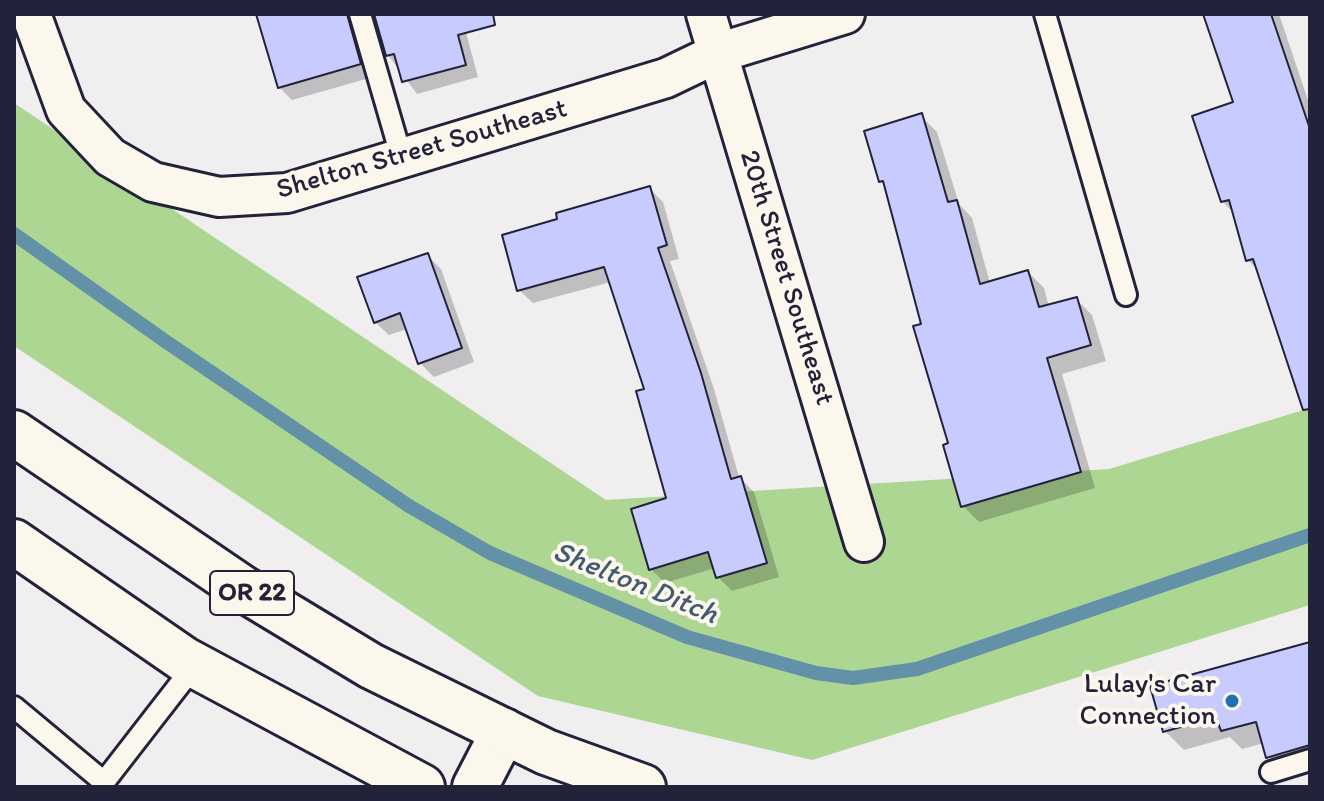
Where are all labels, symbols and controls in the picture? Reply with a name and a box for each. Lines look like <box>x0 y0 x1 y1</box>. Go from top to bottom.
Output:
street label: Shelton Street Southeast <box>273 92 571 208</box>
street label: 20th Street Southeast <box>731 146 841 410</box>
water label: Shelton Ditch <box>547 535 723 633</box>
road number: OR 22 <box>210 571 294 615</box>
place label: Lulay's Car Connection <box>1080 668 1216 734</box>
marker: Lulay's Car Connection <box>1223 692 1241 710</box>

